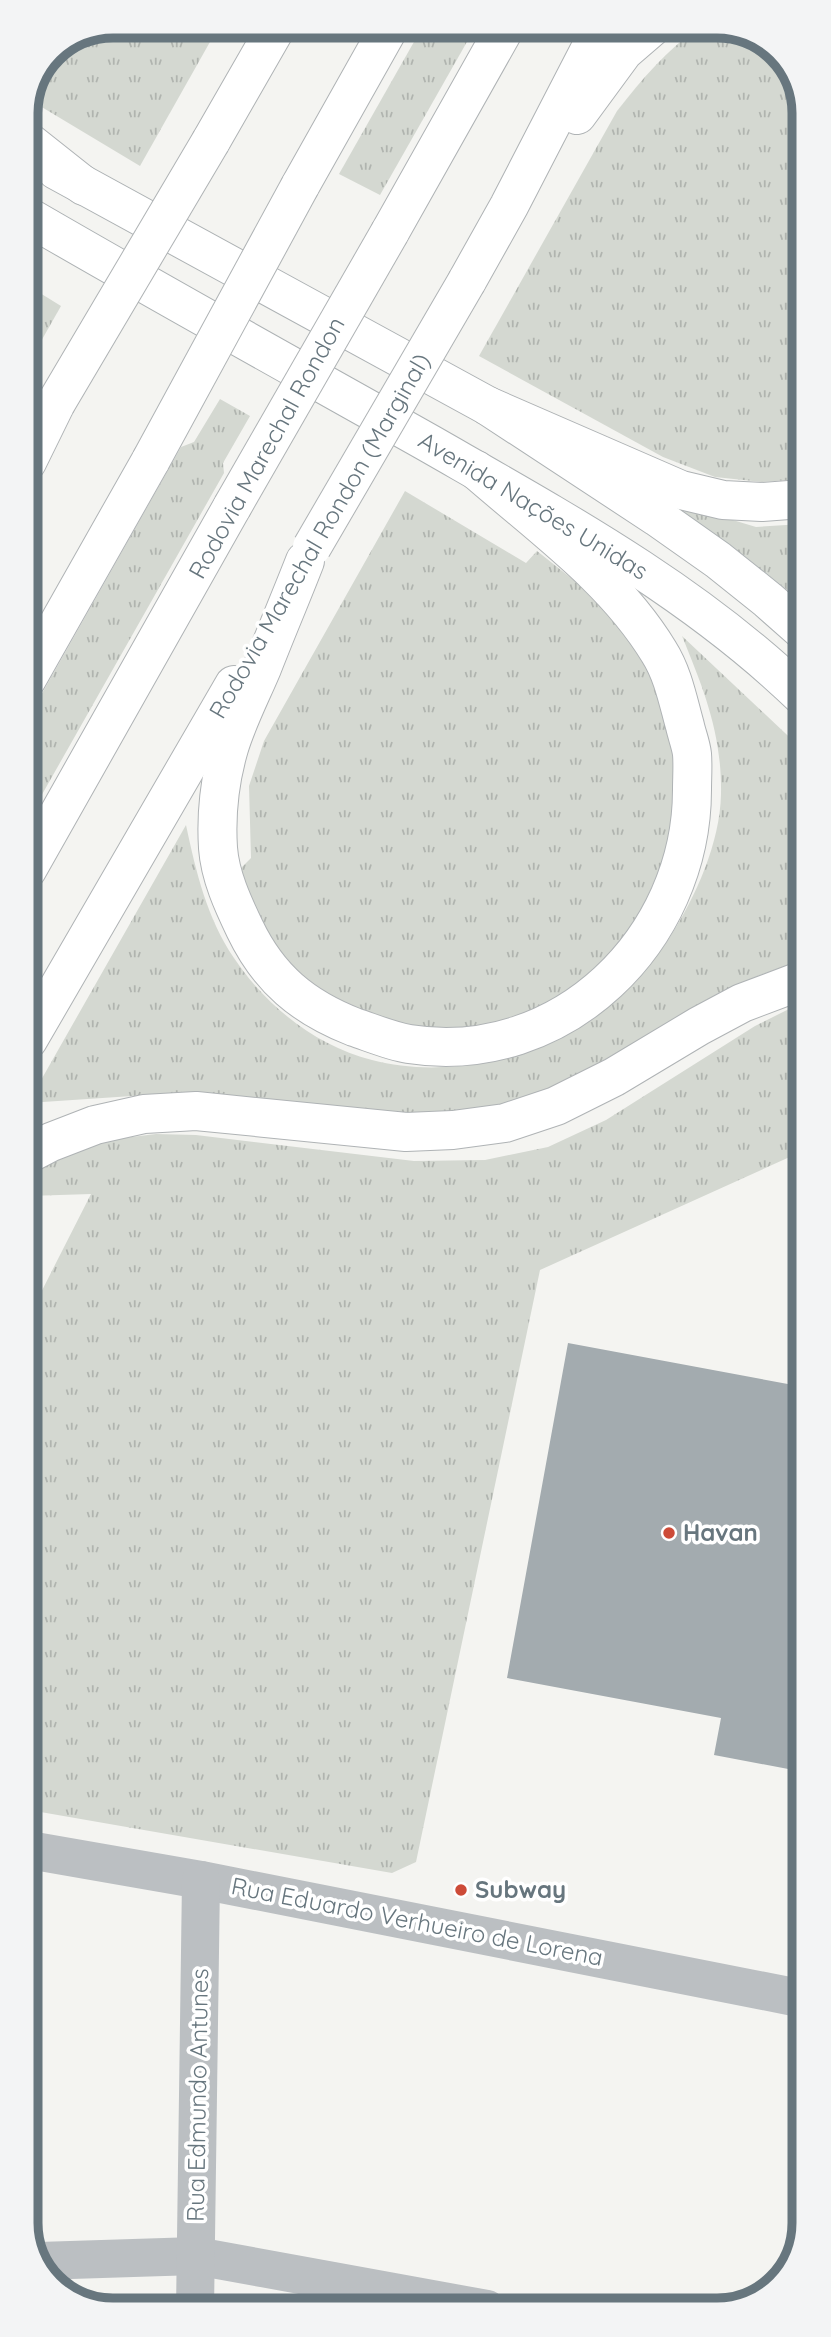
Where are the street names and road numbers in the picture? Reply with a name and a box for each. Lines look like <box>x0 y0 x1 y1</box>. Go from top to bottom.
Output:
street label: Rodovia Marechal Rondon <box>182 311 351 584</box>
street label: Rodovia Marechal Rondon (Marginal) <box>202 348 436 723</box>
street label: Avenida Nações Unidas <box>413 425 654 586</box>
street label: Rua Eduardo Verhueiro de Lorena <box>229 1870 606 1972</box>
street label: Rua Edmundo Antunes <box>180 1968 214 2222</box>

